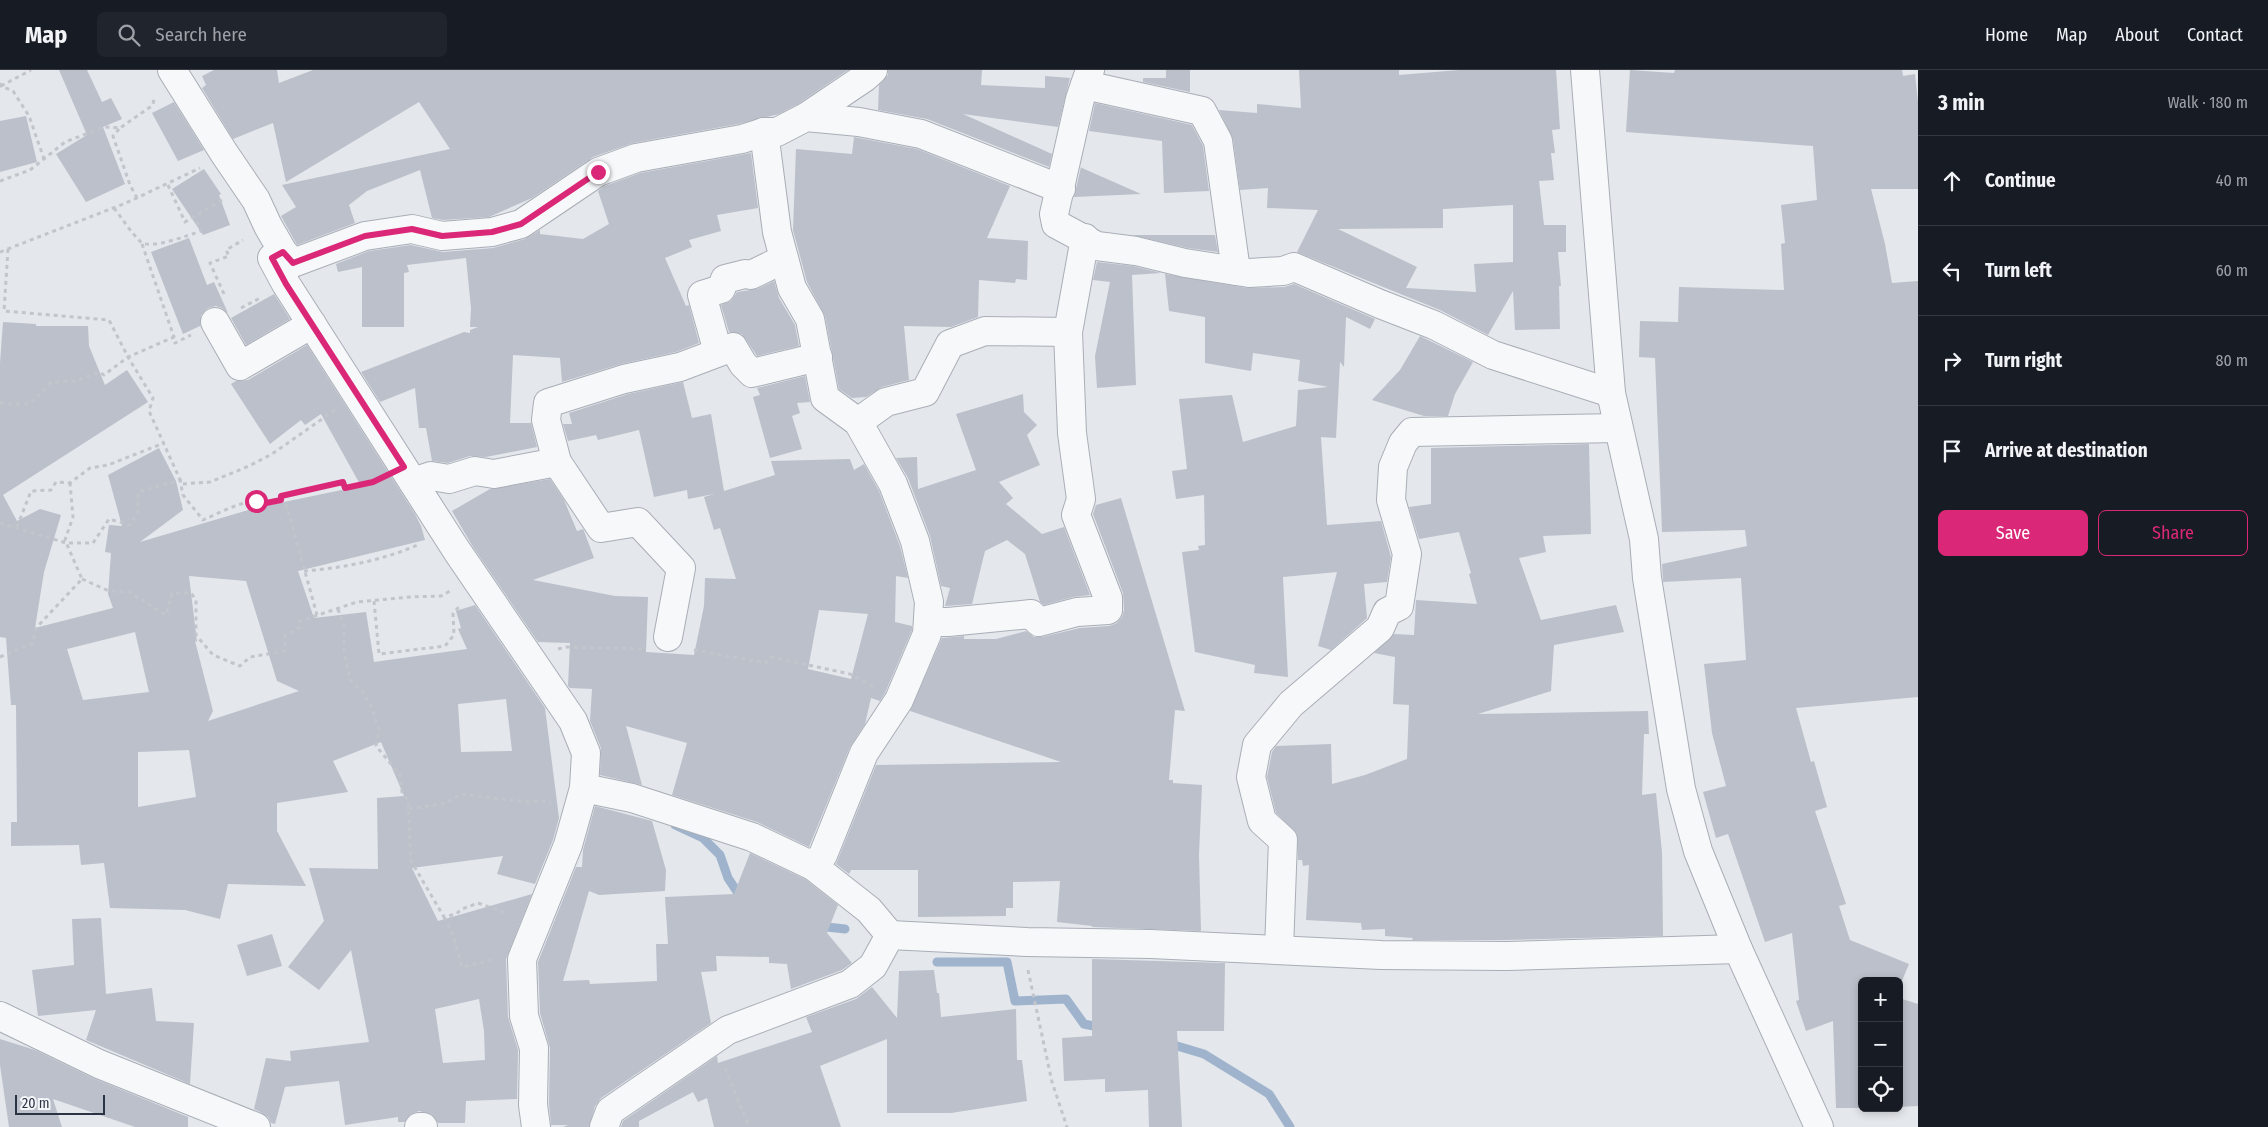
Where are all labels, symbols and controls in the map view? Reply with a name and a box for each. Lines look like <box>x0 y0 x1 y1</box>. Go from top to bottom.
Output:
search box <box>97 12 447 57</box>
text: Map <box>25 21 67 49</box>
icon: search <box>115 21 143 49</box>
text: Search here <box>155 23 247 46</box>
text: Home <box>1985 24 2028 46</box>
text: Map <box>2056 24 2087 46</box>
text: About <box>2115 24 2159 46</box>
text: Contact <box>2187 24 2243 46</box>
text: 3 min <box>1938 90 1985 116</box>
text: Walk · 180 m <box>2168 93 2248 112</box>
route end <box>587 161 610 184</box>
icon: ahead <box>1938 167 1966 195</box>
text: Continue <box>1985 169 2056 192</box>
text: 40 m <box>2216 171 2248 190</box>
icon: left <box>1938 257 1966 285</box>
text: Turn left <box>1985 259 2052 282</box>
text: 60 m <box>2216 261 2248 280</box>
icon: right <box>1938 347 1966 375</box>
text: Turn right <box>1985 349 2062 372</box>
text: 80 m <box>2216 351 2248 370</box>
icon: arrive <box>1938 437 1966 465</box>
text: Arrive at destination <box>1985 439 2148 462</box>
route start <box>245 490 268 513</box>
button: Save <box>1938 510 2088 556</box>
button: Share <box>2098 510 2248 556</box>
map controls <box>1858 977 1903 1112</box>
button: + <box>1858 977 1903 1022</box>
button: − <box>1858 1022 1903 1067</box>
button: locate <box>1858 1067 1903 1112</box>
scale bar <box>15 1092 105 1115</box>
text: 20 m <box>22 1095 50 1112</box>

